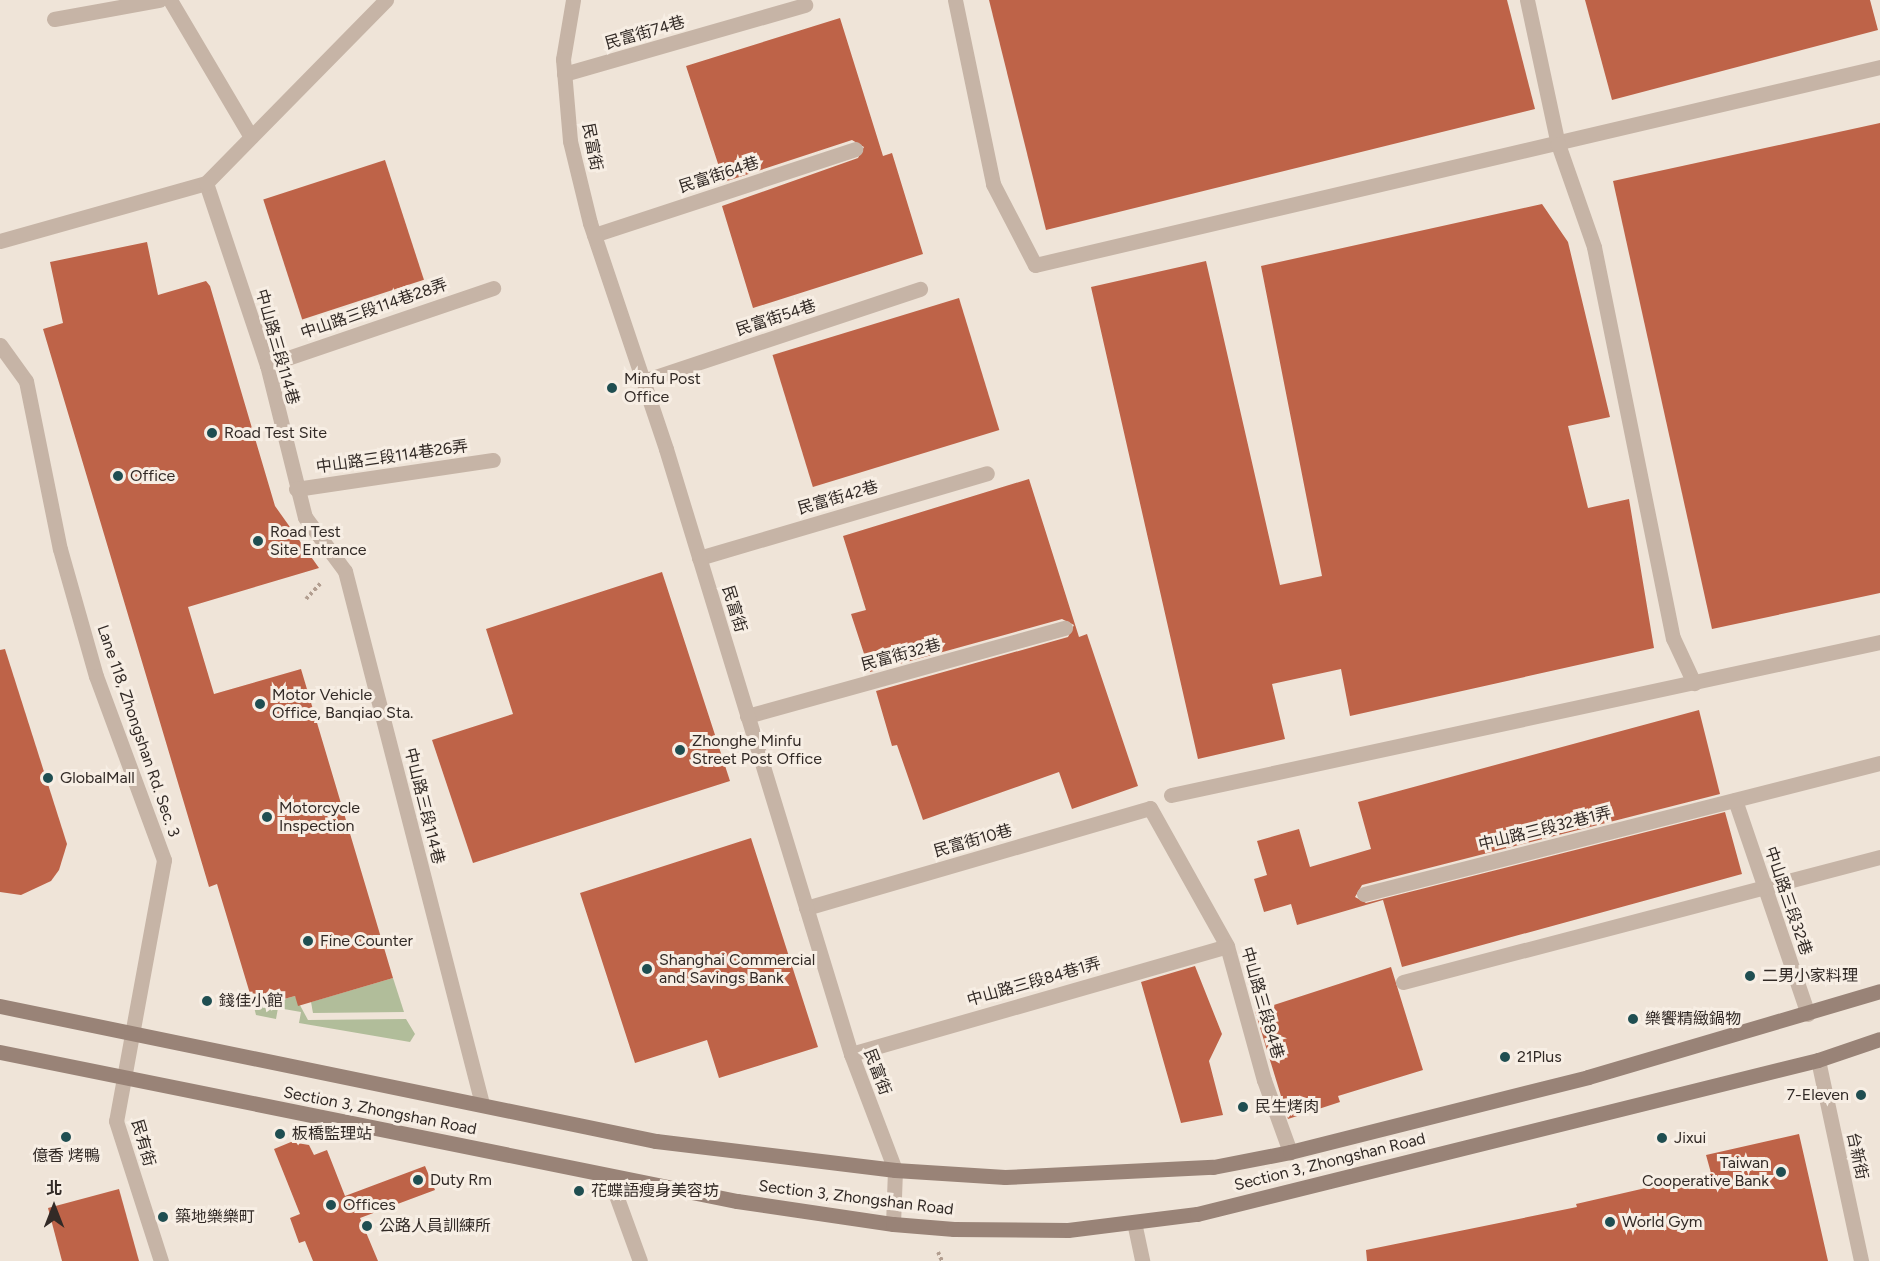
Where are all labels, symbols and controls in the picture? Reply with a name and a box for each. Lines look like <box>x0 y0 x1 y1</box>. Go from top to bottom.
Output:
street label: 民富街74巷 <box>603 12 687 54</box>
street label: 民富街 <box>578 122 606 172</box>
street label: 民富街64巷 <box>677 153 761 197</box>
street label: 中山路三段114巷28弄 <box>298 275 450 343</box>
street label: 中山路三段114巷 <box>251 287 303 407</box>
street label: 民富街54巷 <box>733 296 819 340</box>
place label: Minfu Post Office <box>624 369 701 407</box>
marker: Minfu Post Office <box>605 381 619 395</box>
place label: Road Test Site <box>224 423 327 443</box>
marker: Road Test Site <box>205 426 219 440</box>
street label: 中山路三段114巷26弄 <box>315 437 469 477</box>
place label: Office <box>130 466 175 486</box>
marker: Office <box>111 469 125 483</box>
street label: 民富街42巷 <box>796 477 880 519</box>
place label: Road Test Site Entrance <box>270 522 367 560</box>
marker: Road Test Site Entrance <box>251 534 265 548</box>
street label: 民富街 <box>718 583 750 635</box>
street label: Lane 118, Zhongshan Rd. Sec. 3 <box>93 623 183 839</box>
street label: 民富街32巷 <box>859 635 943 675</box>
place label: Motor Vehicle Office, Banqiao Sta. <box>272 685 413 723</box>
marker: Motor Vehicle Office, Banqiao Sta. <box>253 697 267 711</box>
place label: Zhonghe Minfu Street Post Office <box>692 731 822 769</box>
marker: Zhonghe Minfu Street Post Office <box>673 743 687 757</box>
street label: 中山路三段114巷 <box>400 746 448 866</box>
place label: GlobalMall <box>60 768 135 788</box>
marker: GlobalMall <box>41 771 55 785</box>
place label: Motorcycle Inspection <box>279 798 360 836</box>
street label: 中山路三段32巷1弄 <box>1477 803 1613 855</box>
marker: Motorcycle Inspection <box>260 810 274 824</box>
street label: 民富街10巷 <box>931 821 1015 861</box>
street label: 中山路三段32巷 <box>1760 844 1816 958</box>
place label: Fine Counter <box>320 931 413 951</box>
marker: Fine Counter <box>301 934 315 948</box>
street label: 中山路三段84巷 <box>1237 945 1287 1061</box>
place label: Shanghai Commercial and Savings Bank <box>659 950 815 988</box>
street label: 中山路三段84巷1弄 <box>965 954 1103 1010</box>
marker: Shanghai Commercial and Savings Bank <box>640 962 654 976</box>
place label: 二男小家料理 <box>1762 966 1858 986</box>
marker: 二男小家料理 <box>1743 969 1757 983</box>
place label: 錢佳小館 <box>219 991 283 1011</box>
marker: 錢佳小館 <box>200 994 214 1008</box>
place label: 樂饗精緻鍋物 <box>1645 1009 1741 1029</box>
marker: 樂饗精緻鍋物 <box>1626 1012 1640 1026</box>
street label: 民富街 <box>859 1046 895 1098</box>
place label: 21Plus <box>1517 1047 1562 1067</box>
marker: 21Plus <box>1498 1050 1512 1064</box>
street label: Section 3, Zhongshan Road <box>282 1083 478 1139</box>
place label: 7-Eleven <box>1786 1085 1849 1105</box>
marker: 7-Eleven <box>1854 1088 1868 1102</box>
place label: 民生烤肉 <box>1255 1097 1319 1117</box>
marker: 民生烤肉 <box>1236 1100 1250 1114</box>
street label: 民有街 <box>127 1117 159 1169</box>
place label: 板橋監理站 <box>292 1124 372 1144</box>
marker: 板橋監理站 <box>273 1127 287 1141</box>
place label: Jixui <box>1674 1128 1706 1148</box>
street label: Section 3, Zhongshan Road <box>1232 1129 1428 1195</box>
marker: 億香 烤鴨 <box>59 1130 73 1144</box>
marker: Jixui <box>1655 1131 1669 1145</box>
street label: 台新街 <box>1843 1131 1871 1181</box>
place label: 億香 烤鴨 <box>32 1146 100 1166</box>
place label: Taiwan Cooperative Bank <box>1642 1153 1769 1191</box>
marker: Taiwan Cooperative Bank <box>1774 1165 1788 1179</box>
place label: Duty Rm <box>430 1170 492 1190</box>
marker: Duty Rm <box>411 1173 425 1187</box>
north arrow <box>24 1177 84 1237</box>
street label: Section 3, Zhongshan Road <box>757 1177 955 1219</box>
text: 北 <box>46 1179 62 1198</box>
place label: 花蝶語瘦身美容坊 <box>591 1181 719 1201</box>
marker: 花蝶語瘦身美容坊 <box>572 1184 586 1198</box>
place label: Offices <box>343 1195 396 1215</box>
marker: Offices <box>324 1198 338 1212</box>
place label: 築地樂樂町 <box>175 1207 255 1227</box>
marker: 築地樂樂町 <box>156 1210 170 1224</box>
place label: World Gym <box>1622 1212 1702 1232</box>
marker: World Gym <box>1603 1215 1617 1229</box>
place label: 公路人員訓練所 <box>379 1216 491 1236</box>
marker: 公路人員訓練所 <box>360 1219 374 1233</box>

